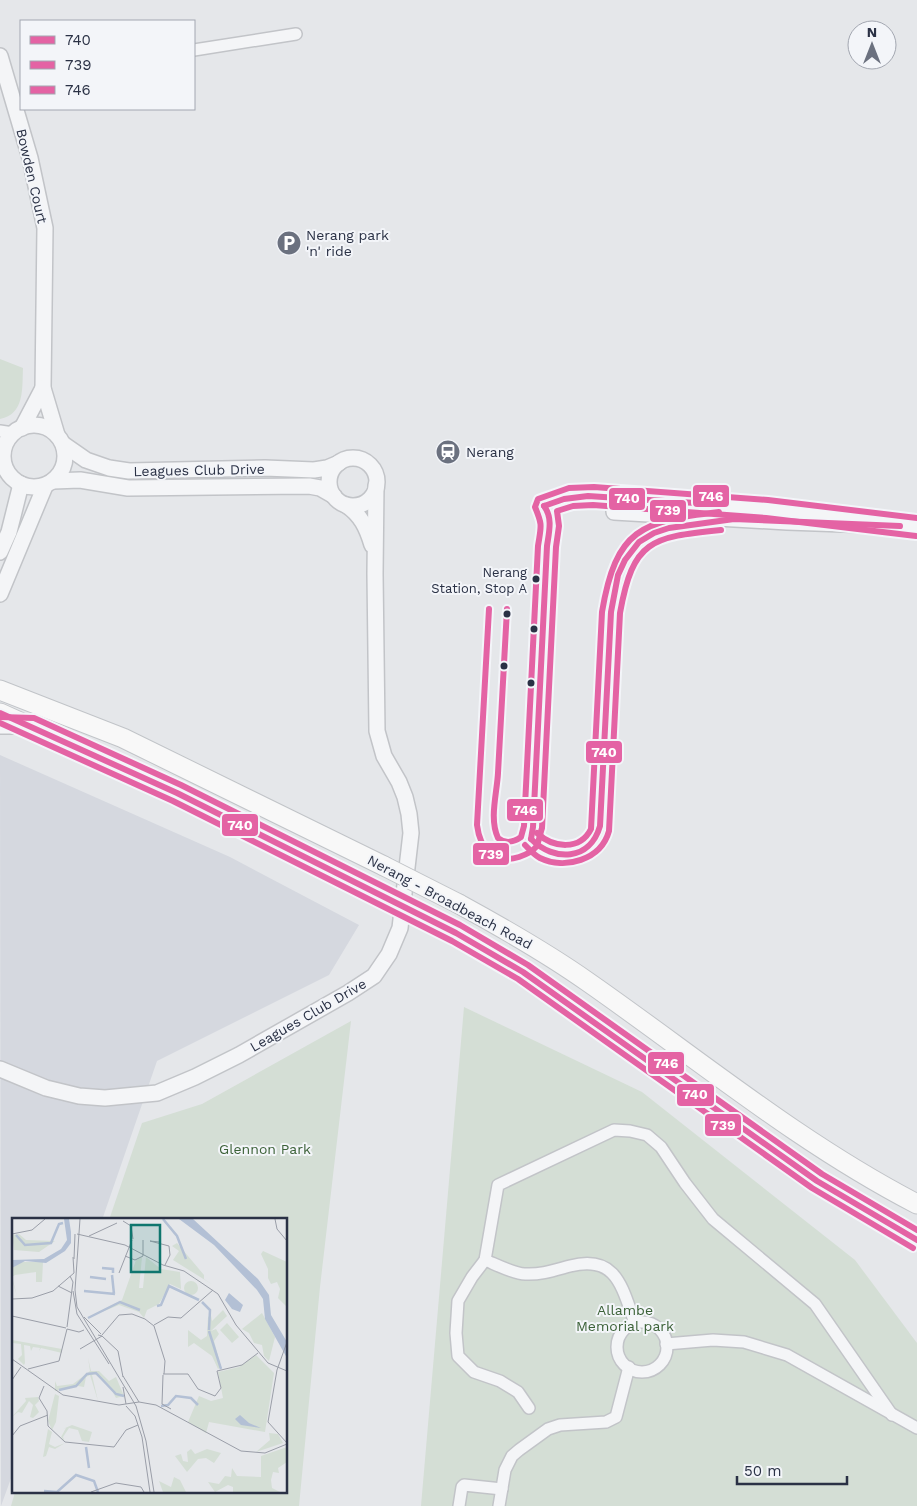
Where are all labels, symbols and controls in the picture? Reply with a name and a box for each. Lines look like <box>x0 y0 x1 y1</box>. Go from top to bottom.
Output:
legend <box>20 20 195 110</box>
north arrow <box>847 20 897 70</box>
text: N <box>867 24 877 40</box>
text: 740 <box>65 31 91 49</box>
text: 739 <box>65 56 91 74</box>
text: 746 <box>65 81 91 99</box>
street label: Bowden Court <box>13 127 51 225</box>
place label: Nerang park 'n' ride <box>306 227 389 259</box>
parking icon: Nerang park 'n' ride <box>276 230 302 256</box>
station icon: Nerang <box>435 439 461 465</box>
place label: Nerang <box>466 444 514 460</box>
street label: Leagues Club Drive <box>133 461 265 479</box>
line badge: 746 <box>692 484 730 508</box>
line badge: 740 <box>608 487 646 511</box>
text: 746 <box>699 488 724 504</box>
text: 740 <box>614 490 640 506</box>
line badge: 739 <box>649 499 687 523</box>
text: 739 <box>655 502 681 518</box>
place label: Nerang Station, Stop A <box>431 565 527 596</box>
marker: Nerang Station, Stop A <box>531 574 541 584</box>
unlabelled marker <box>502 609 512 619</box>
unlabelled marker <box>529 624 539 634</box>
unlabelled marker <box>499 661 509 671</box>
unlabelled marker <box>526 678 536 688</box>
line badge: 740 <box>585 740 623 764</box>
text: 740 <box>591 744 617 760</box>
line badge: 746 <box>506 798 544 822</box>
text: 746 <box>513 802 538 818</box>
line badge: 740 <box>221 813 259 837</box>
text: 740 <box>227 817 253 833</box>
line badge: 739 <box>472 842 510 866</box>
text: 739 <box>478 846 504 862</box>
street label: Nerang - Broadbeach Road <box>365 852 535 952</box>
street label: Leagues Club Drive <box>247 975 369 1055</box>
line badge: 746 <box>647 1051 685 1075</box>
text: 746 <box>654 1055 679 1071</box>
line badge: 740 <box>676 1083 715 1107</box>
text: 740 <box>682 1086 708 1102</box>
line badge: 739 <box>704 1113 742 1137</box>
text: 739 <box>710 1117 736 1133</box>
park label: Glennon Park <box>219 1141 311 1157</box>
inset map <box>12 1218 288 1494</box>
park label: Allambe Memorial park <box>576 1302 674 1334</box>
scale bar <box>737 1454 847 1486</box>
text: 50 m <box>744 1462 781 1480</box>

